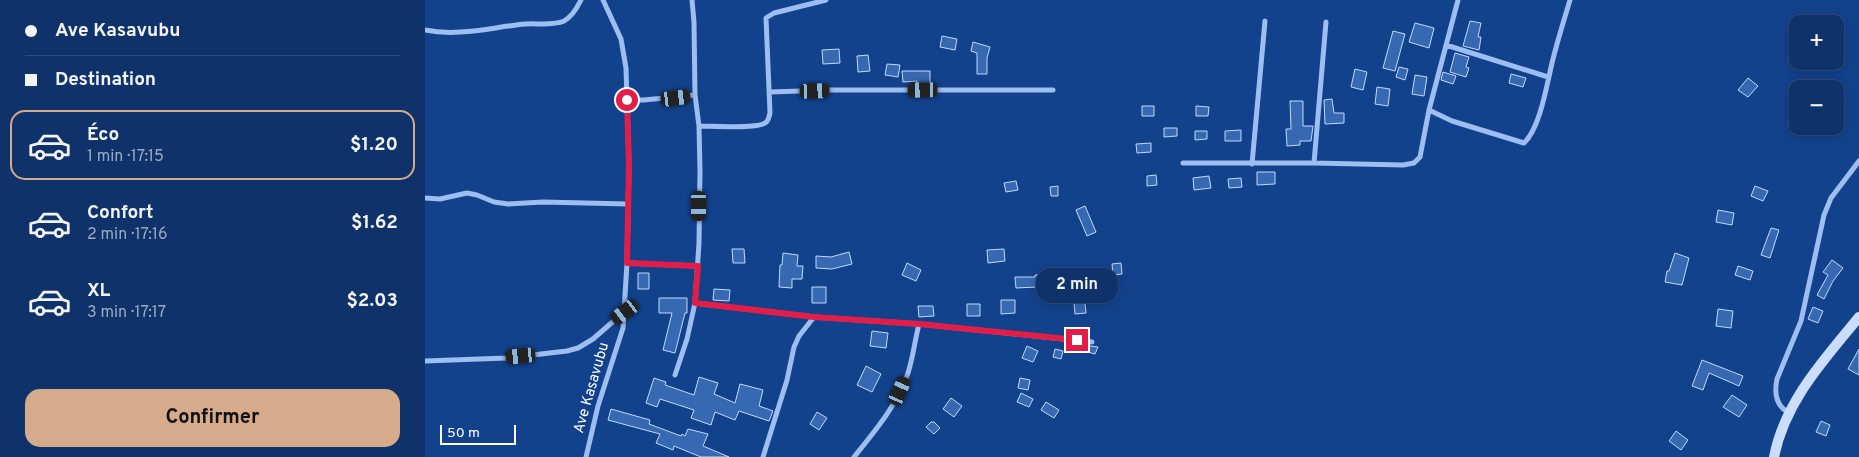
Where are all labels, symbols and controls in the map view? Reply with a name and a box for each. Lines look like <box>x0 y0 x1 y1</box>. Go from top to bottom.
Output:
map controls <box>1789 15 1844 135</box>
button: + <box>1789 15 1844 70</box>
text: Ave Kasavubu <box>55 19 180 43</box>
text: Destination <box>55 68 156 92</box>
button: − <box>1789 80 1844 135</box>
car <box>907 82 938 98</box>
car <box>799 83 830 99</box>
route start <box>616 89 638 111</box>
car <box>660 89 691 107</box>
icon: car <box>27 123 72 168</box>
text: Éco <box>87 123 119 147</box>
text: $1.20 <box>350 133 398 157</box>
text: 1 min · 17:15 <box>87 147 164 167</box>
car <box>691 191 706 221</box>
icon: car <box>27 201 72 246</box>
text: Confort <box>87 201 153 225</box>
text: $1.62 <box>351 211 398 235</box>
text: 2 min · 17:16 <box>87 225 167 245</box>
callout: 2 min <box>1036 268 1118 302</box>
text: 2 min <box>1056 275 1098 295</box>
icon: car <box>27 279 72 324</box>
text: XL <box>87 279 110 303</box>
text: $2.03 <box>346 289 398 313</box>
car <box>608 297 641 327</box>
text: 3 min · 17:17 <box>87 303 166 323</box>
route end <box>1066 329 1088 351</box>
street label: Ave Kasavubu <box>570 340 614 436</box>
car <box>505 347 536 365</box>
car <box>887 374 912 408</box>
button: Confirmer <box>25 389 400 447</box>
scale bar <box>440 422 516 445</box>
text: 50 m <box>447 425 480 442</box>

